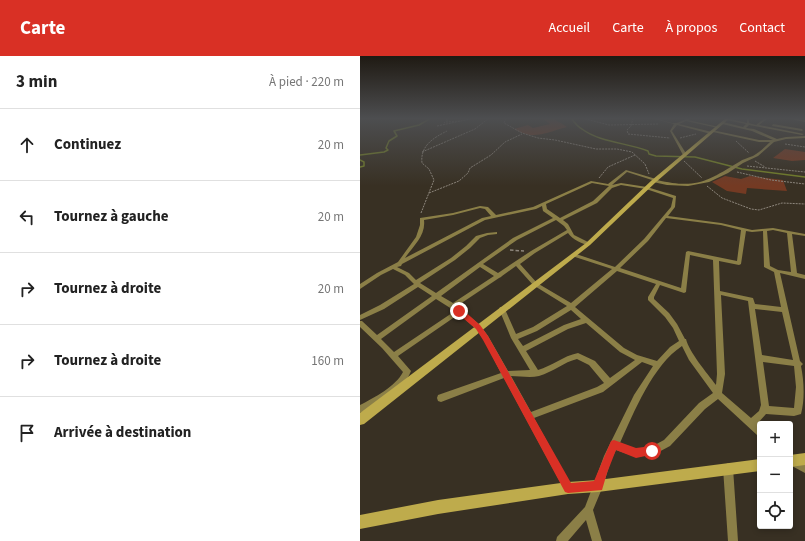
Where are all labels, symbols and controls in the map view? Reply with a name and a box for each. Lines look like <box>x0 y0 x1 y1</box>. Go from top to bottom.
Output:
text: Carte <box>20 15 65 42</box>
text: Accueil <box>549 18 590 38</box>
text: Carte <box>612 18 644 38</box>
text: À propos <box>666 18 717 38</box>
text: Contact <box>739 18 785 38</box>
text: 3 min <box>16 70 57 94</box>
text: À pied · 220 m <box>269 73 344 91</box>
icon: ahead <box>16 134 38 156</box>
text: Continuez <box>54 134 121 155</box>
text: 20 m <box>318 136 344 154</box>
icon: left <box>16 206 38 228</box>
text: Tournez à gauche <box>54 206 169 227</box>
text: 20 m <box>318 208 344 226</box>
icon: right <box>16 278 38 300</box>
text: Tournez à droite <box>54 278 161 299</box>
text: 20 m <box>318 280 344 298</box>
route end <box>450 302 468 320</box>
icon: right <box>16 350 38 372</box>
text: Tournez à droite <box>54 350 161 371</box>
text: 160 m <box>311 352 344 370</box>
map controls <box>757 421 793 529</box>
button: + <box>757 421 793 457</box>
icon: arrive <box>16 422 38 444</box>
text: Arrivée à destination <box>54 422 191 443</box>
route start <box>643 442 661 460</box>
button: − <box>757 457 793 493</box>
button: locate <box>757 493 793 529</box>

